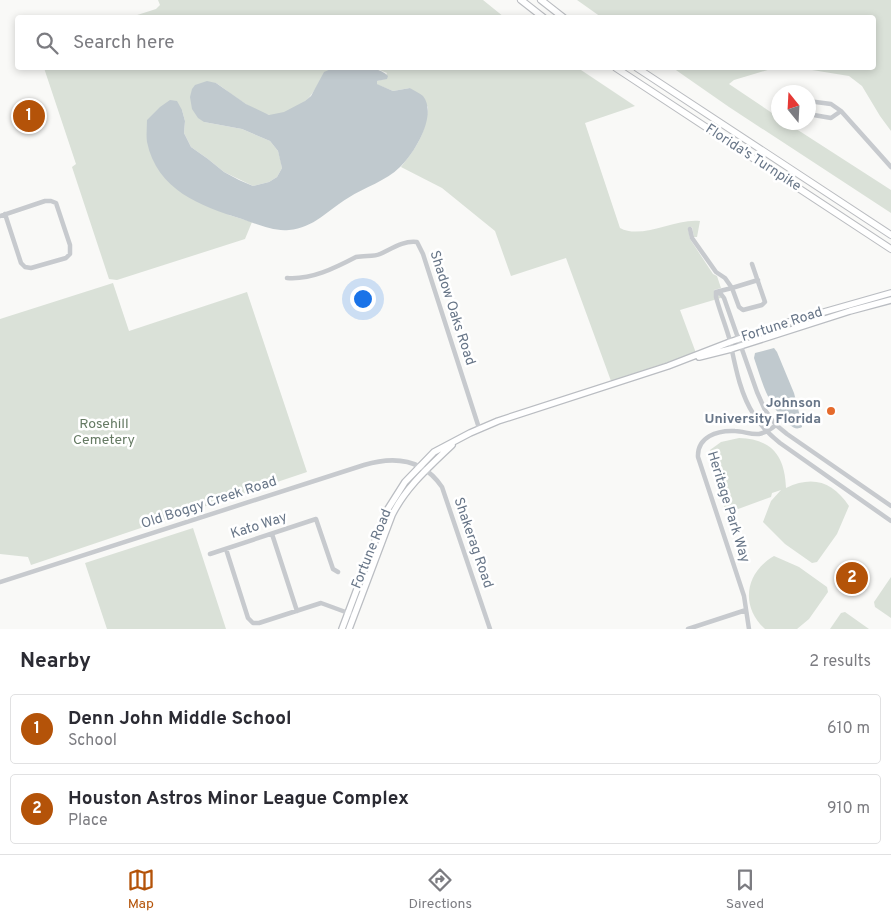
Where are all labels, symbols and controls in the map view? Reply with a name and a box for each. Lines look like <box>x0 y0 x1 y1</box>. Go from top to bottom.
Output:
search box <box>15 15 876 70</box>
icon: search <box>33 29 61 57</box>
text: Search here <box>73 31 175 55</box>
north arrow <box>771 85 816 130</box>
pin: 1 <box>13 97 45 135</box>
street label: Florida's Turnpike <box>702 121 804 195</box>
street label: Shadow Oaks Road <box>425 249 479 367</box>
your location <box>350 286 376 312</box>
street label: Fortune Road <box>739 304 825 346</box>
place label: Johnson University Florida <box>705 395 821 428</box>
marker: Johnson University Florida <box>825 405 837 417</box>
park label: Rosehill Cemetery <box>73 416 135 449</box>
street label: Heritage Park Way <box>703 449 753 565</box>
street label: Old Boggy Creek Road <box>139 473 279 533</box>
street label: Shakerag Road <box>450 495 496 591</box>
street label: Fortune Road <box>348 507 396 591</box>
street label: Kato Way <box>229 509 289 543</box>
pin: 2 <box>836 559 868 597</box>
text: Nearby <box>20 648 91 675</box>
text: 2 results <box>809 652 871 672</box>
text: Denn John Middle School <box>68 707 292 731</box>
text: 1 <box>34 719 40 739</box>
text: 610 m <box>827 719 870 739</box>
text: School <box>68 731 117 751</box>
text: Houston Astros Minor League Complex <box>68 787 409 811</box>
text: 2 <box>32 799 42 819</box>
text: 910 m <box>827 799 870 819</box>
text: Place <box>68 811 108 831</box>
tab: Map <box>127 866 155 913</box>
tab: Directions <box>408 866 472 913</box>
tab: Saved <box>726 866 764 913</box>

